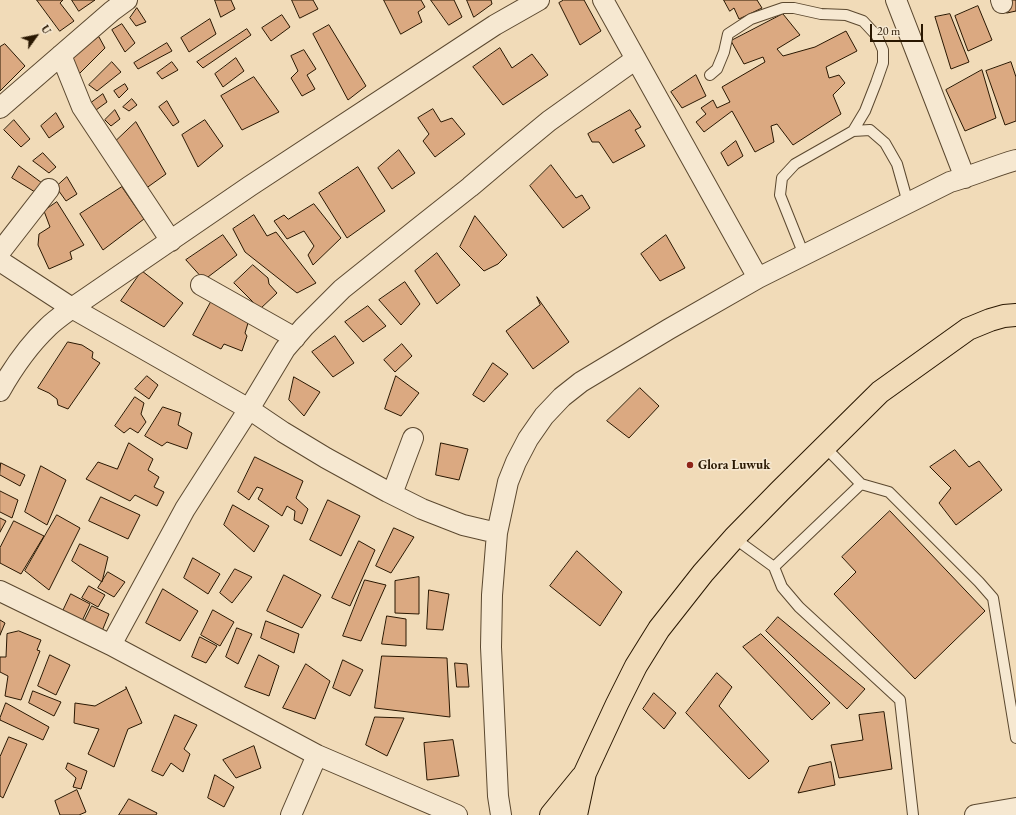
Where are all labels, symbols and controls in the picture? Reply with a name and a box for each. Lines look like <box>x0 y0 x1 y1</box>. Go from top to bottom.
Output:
north arrow <box>16 16 56 56</box>
scale bar <box>872 16 925 42</box>
text: U <box>38 22 54 37</box>
text: 20 m <box>877 23 900 39</box>
place label: Glora Luwuk <box>698 457 770 473</box>
marker: Glora Luwuk <box>685 460 695 470</box>

